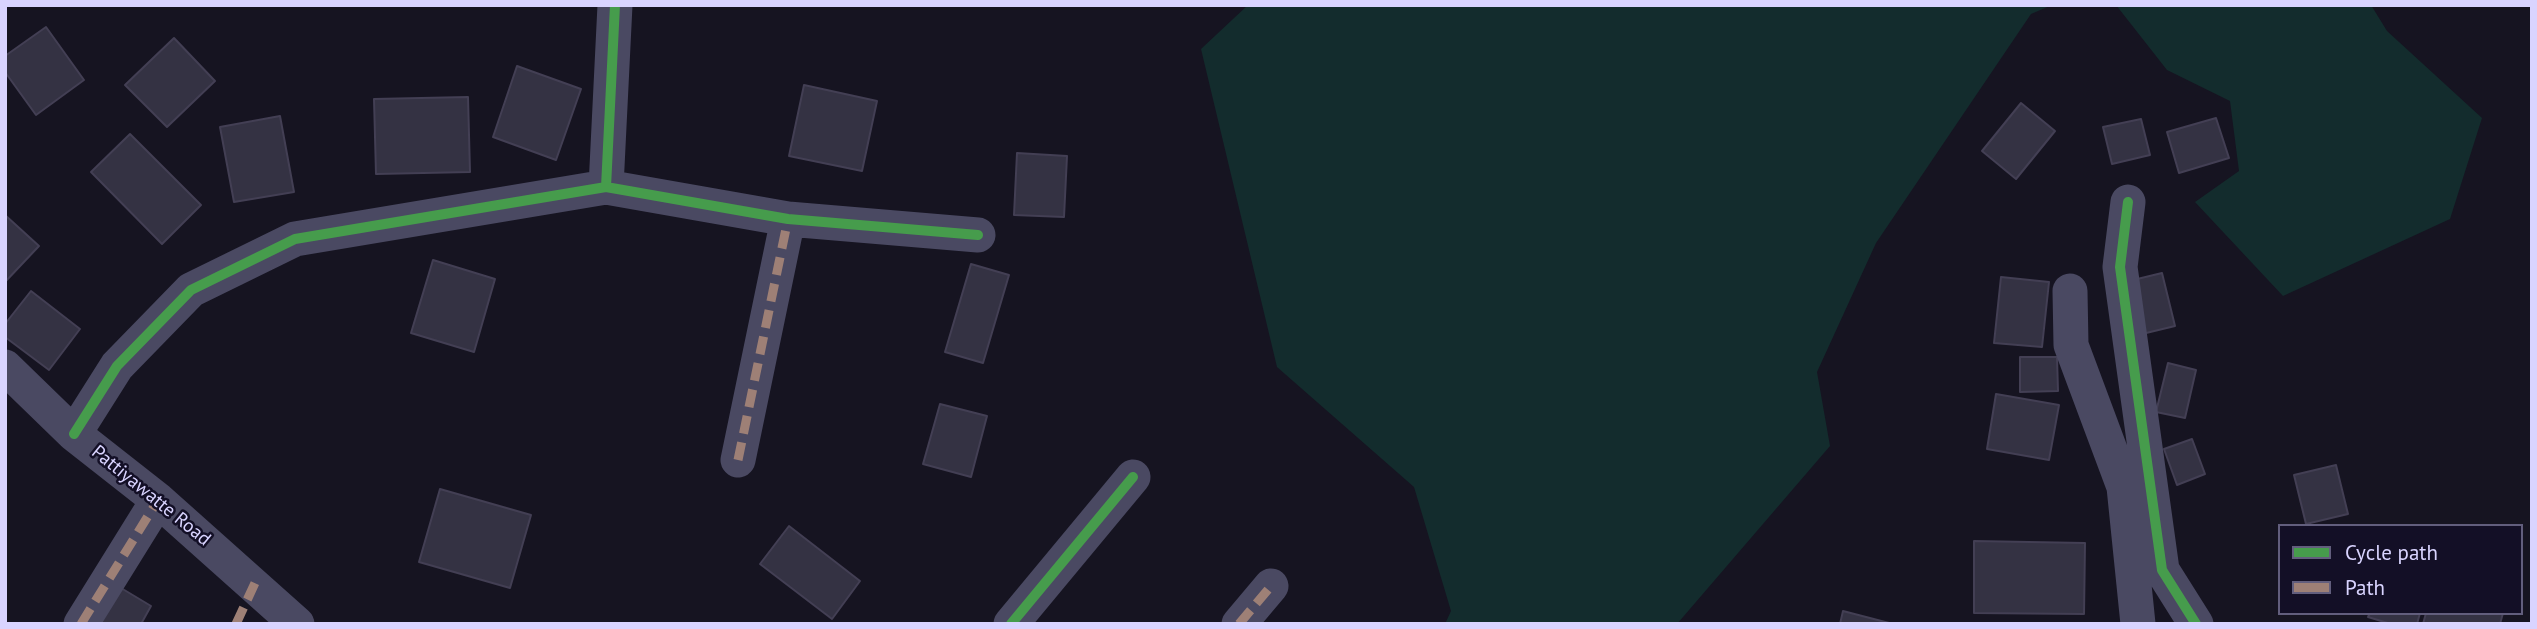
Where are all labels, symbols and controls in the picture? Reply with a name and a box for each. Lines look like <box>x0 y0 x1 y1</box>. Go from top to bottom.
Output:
street label: Pattiyawatte Road <box>87 441 215 551</box>
legend <box>2278 524 2523 615</box>
text: Cycle path <box>2345 539 2438 566</box>
text: Path <box>2345 574 2385 601</box>

